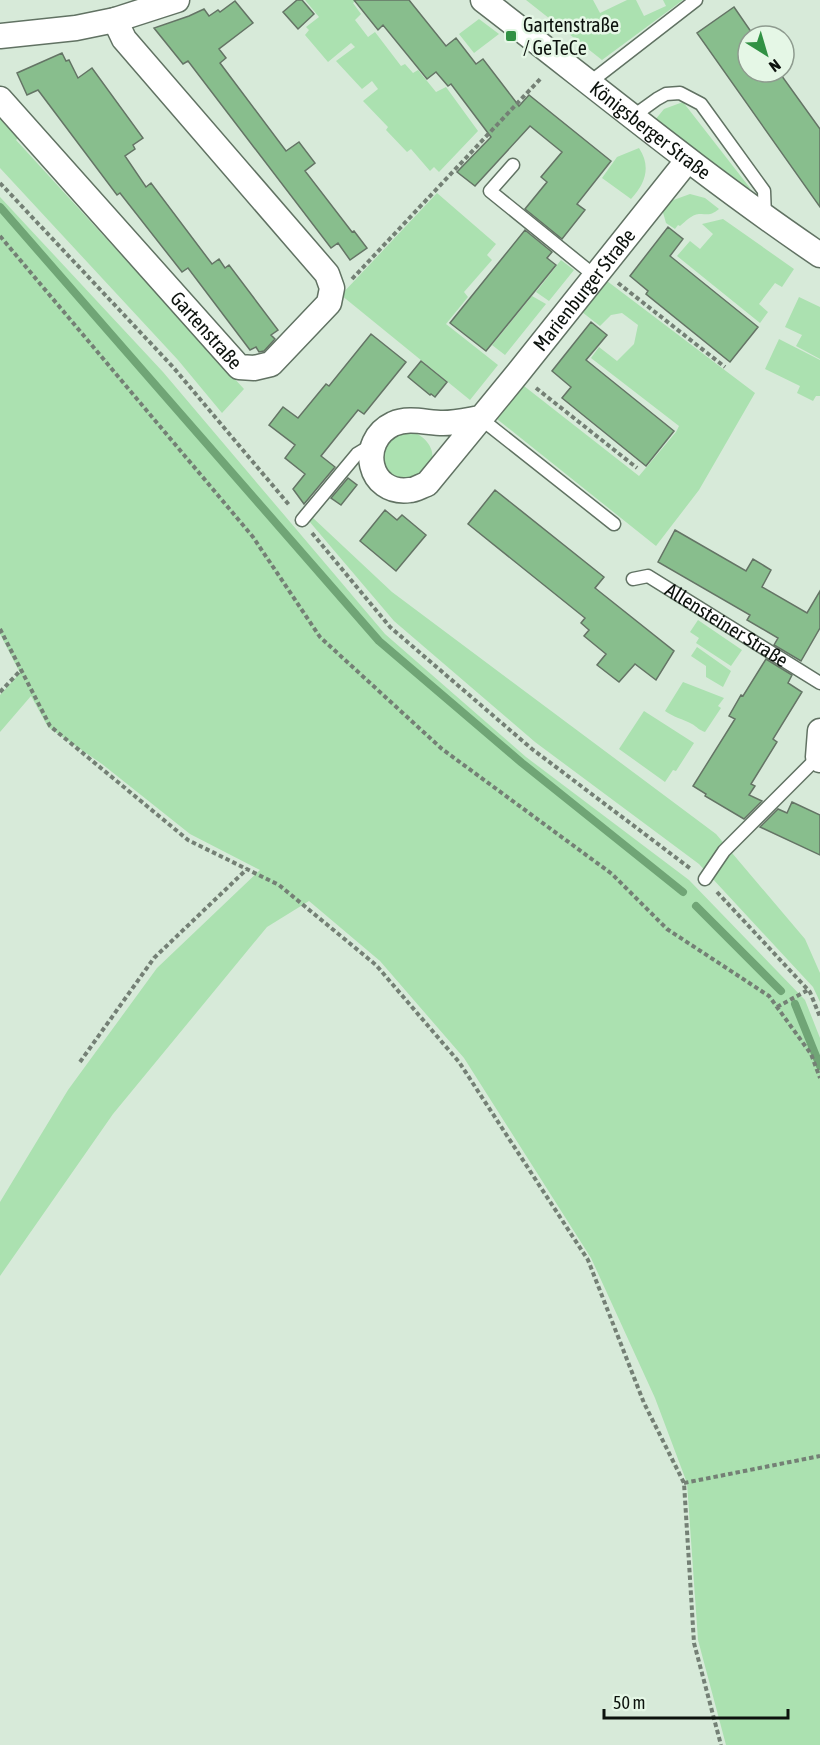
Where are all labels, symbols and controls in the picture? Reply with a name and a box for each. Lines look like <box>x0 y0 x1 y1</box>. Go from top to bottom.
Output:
place label: Gartenstraße / GeTeCe <box>523 13 619 59</box>
north arrow <box>736 24 796 84</box>
marker: Gartenstraße / GeTeCe <box>504 29 518 43</box>
text: N <box>766 56 784 76</box>
street label: Königsberger Straße <box>586 76 715 184</box>
street label: Marienburger Straße <box>528 224 640 355</box>
street label: Gartenstraße <box>166 287 247 374</box>
street label: Allensteiner Straße <box>661 578 793 671</box>
scale bar <box>604 1682 788 1720</box>
text: 50 m <box>613 1692 645 1713</box>

